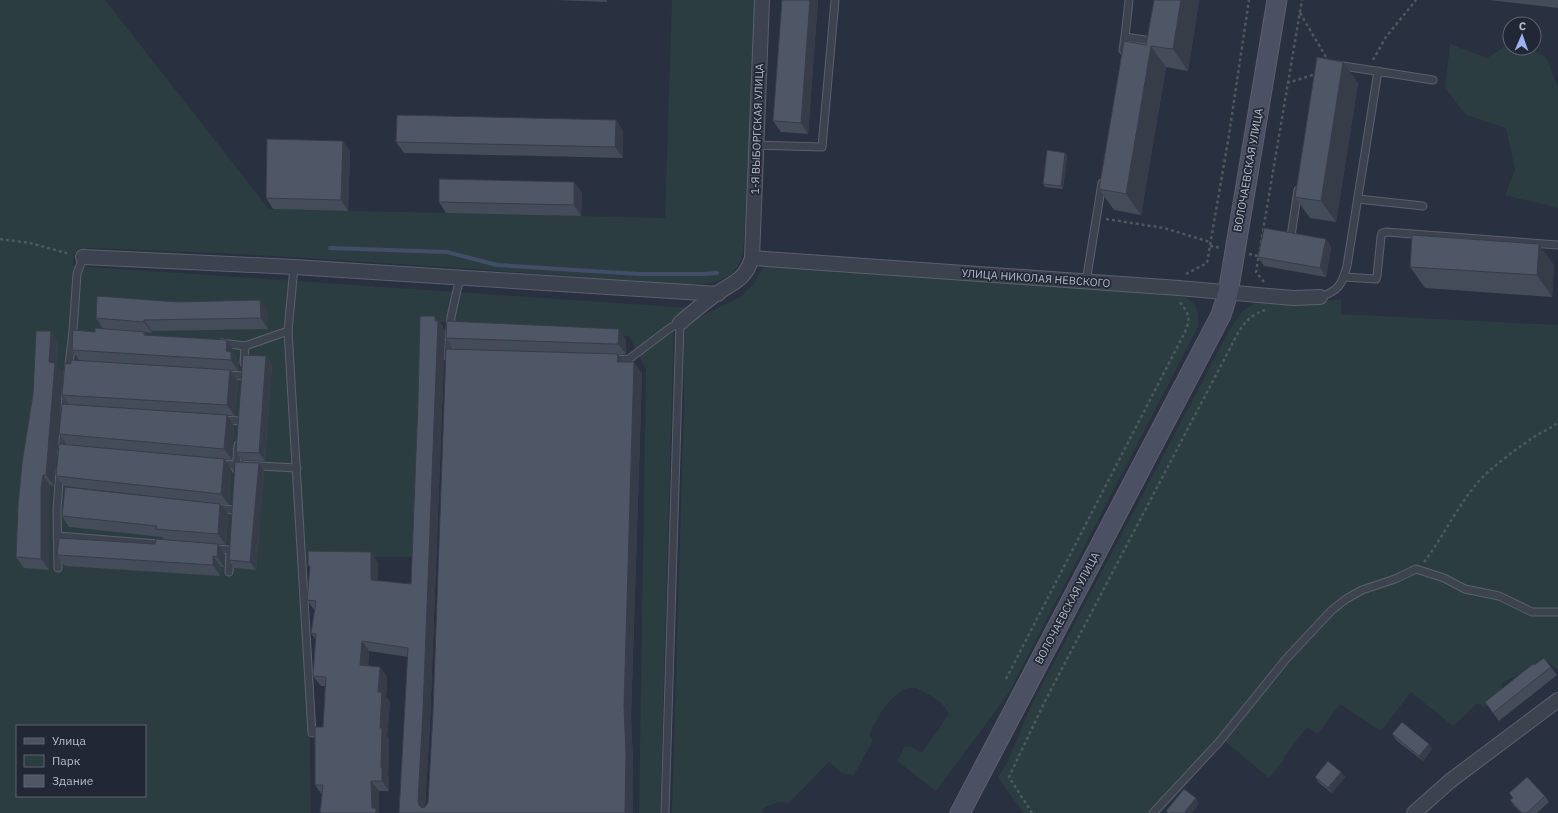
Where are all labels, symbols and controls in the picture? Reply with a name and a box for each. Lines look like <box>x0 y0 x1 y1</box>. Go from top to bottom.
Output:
north arrow <box>1502 16 1542 56</box>
text: С <box>1519 19 1526 33</box>
street label: 1-Я ВЫБОРГСКАЯ УЛИЦА <box>748 63 766 195</box>
street label: ВОЛОЧАЕВСКАЯ УЛИЦА <box>1230 107 1266 233</box>
street label: УЛИЦА НИКОЛАЯ НЕВСКОГО <box>961 266 1111 290</box>
street label: ВОЛОЧАЕВСКАЯ УЛИЦА <box>1031 550 1103 666</box>
legend <box>16 725 146 797</box>
text: Улица <box>52 733 86 748</box>
text: Парк <box>52 753 81 768</box>
text: Здание <box>52 773 94 788</box>

